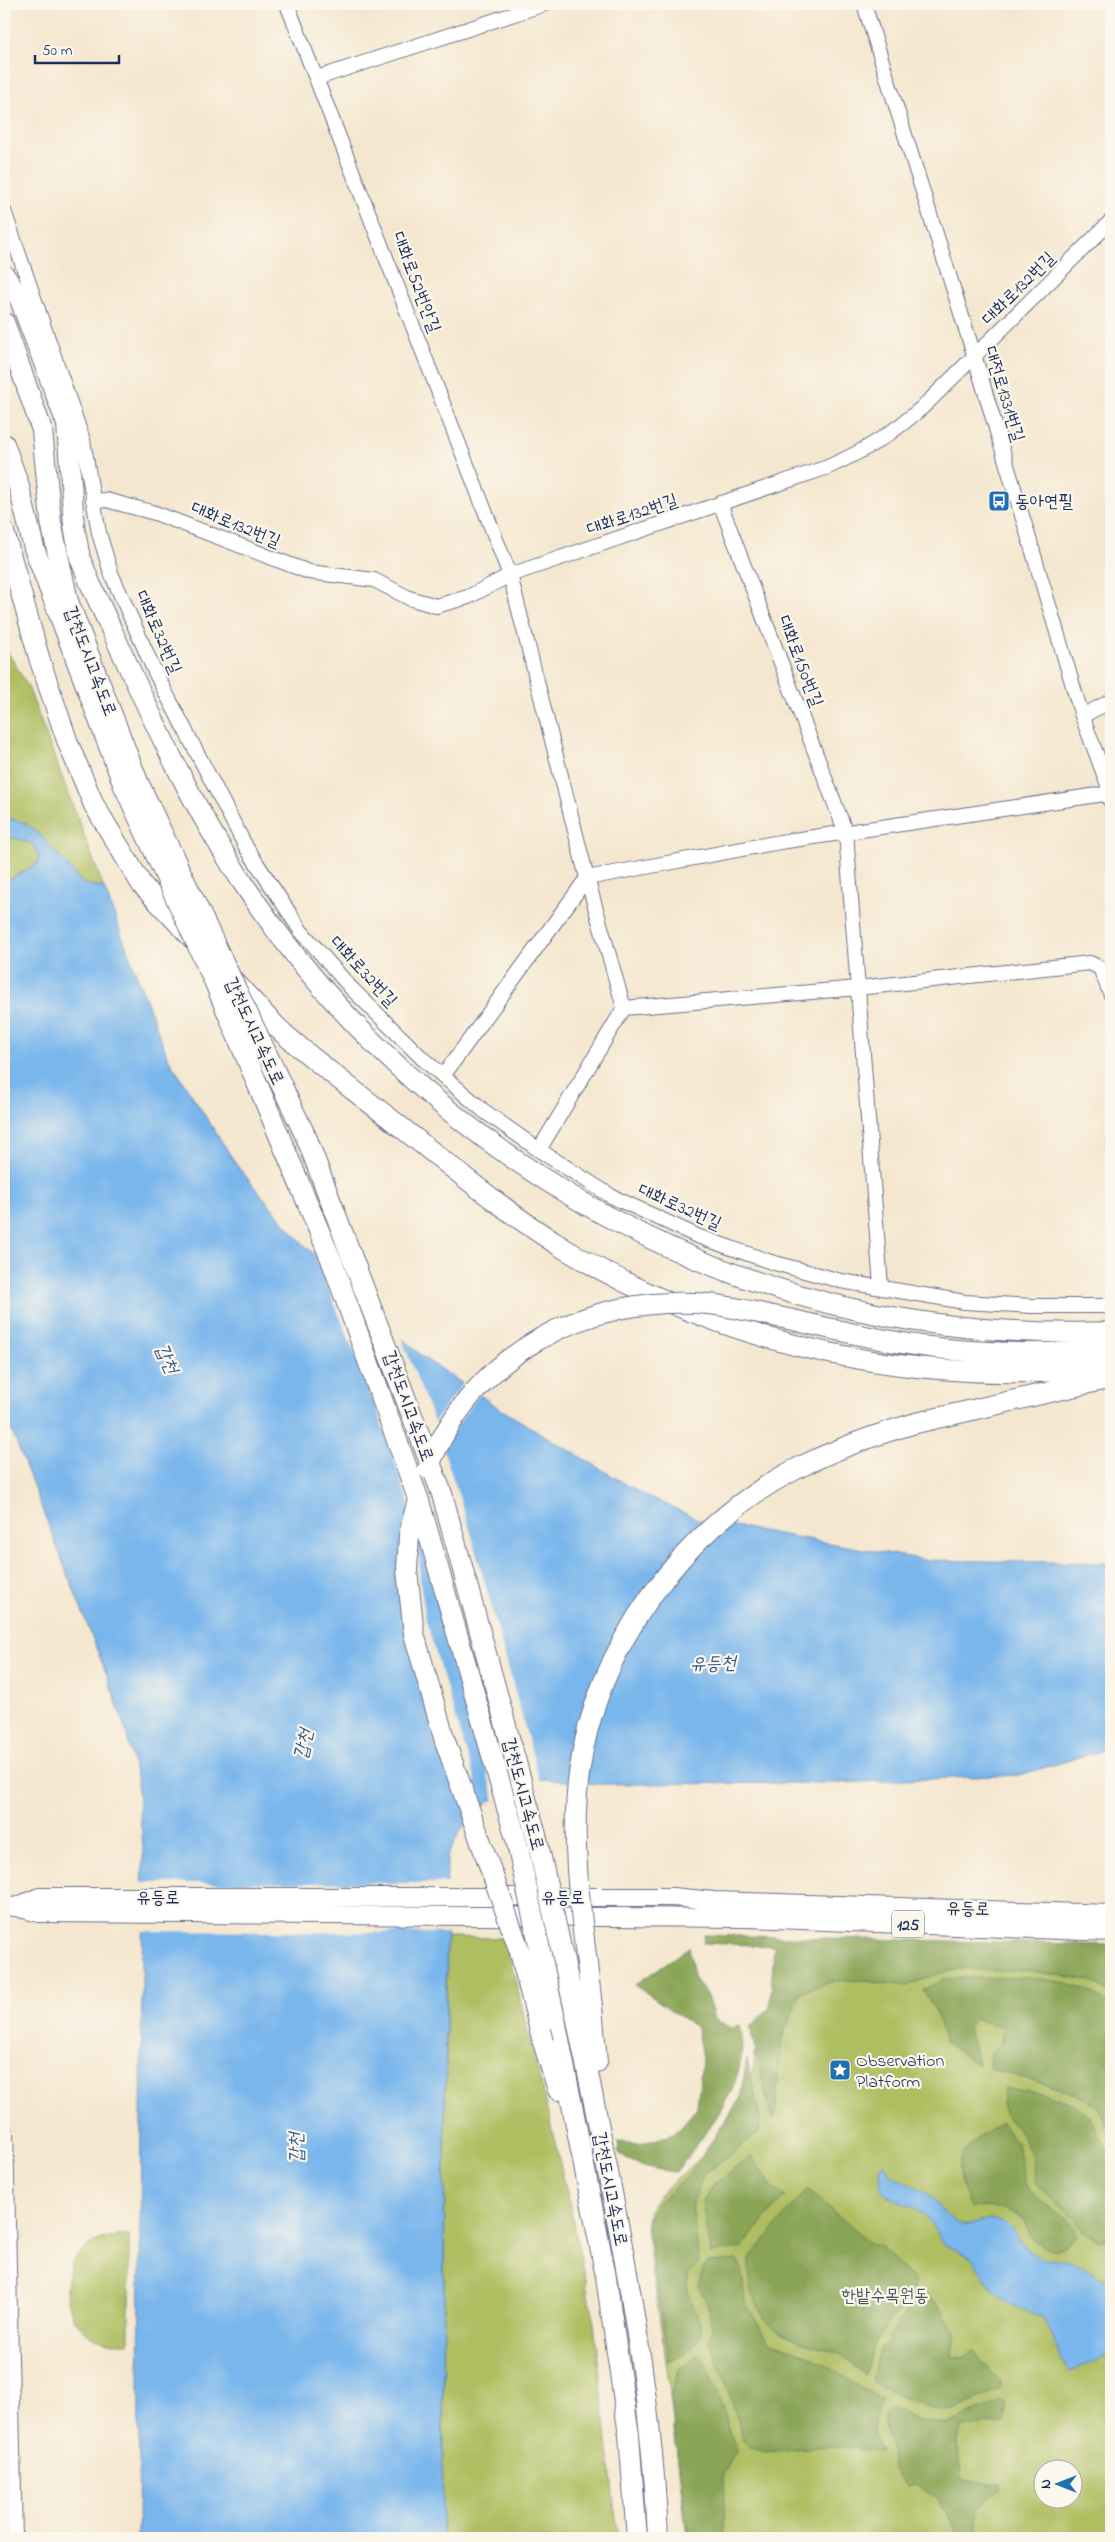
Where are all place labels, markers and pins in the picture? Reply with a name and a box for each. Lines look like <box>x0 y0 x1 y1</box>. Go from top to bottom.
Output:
bus stop icon: 동아연필 <box>987 489 1011 513</box>
place label: 동아연필 <box>1015 490 1073 516</box>
place label: Observation Platform <box>856 2049 944 2096</box>
place icon: Observation Platform <box>828 2058 852 2082</box>

